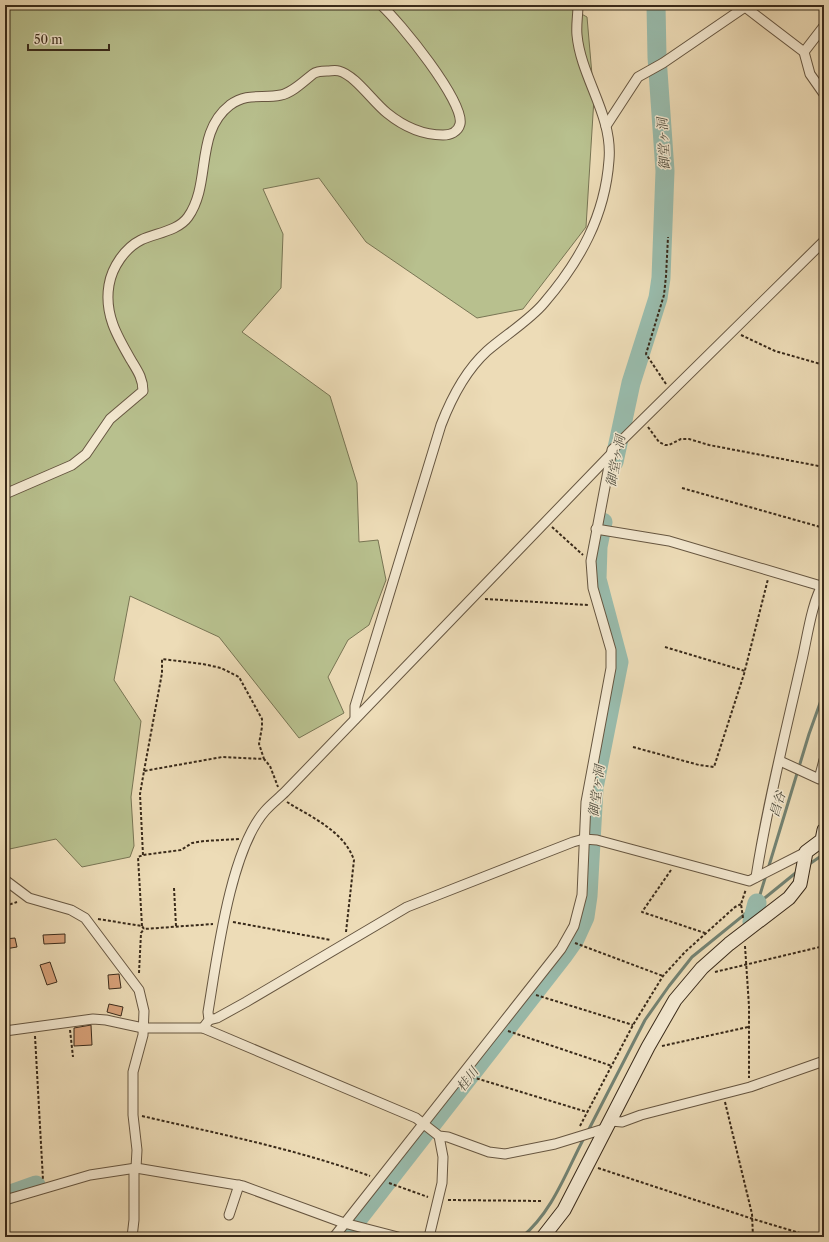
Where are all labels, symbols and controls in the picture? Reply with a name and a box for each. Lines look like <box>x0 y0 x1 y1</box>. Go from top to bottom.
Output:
scale bar <box>28 26 109 52</box>
text: 50 m <box>34 32 63 47</box>
water label: 御堂ヶ洞 <box>654 116 672 170</box>
water label: 御堂ヶ洞 <box>602 432 628 488</box>
water label: 御堂ヶ洞 <box>585 762 607 818</box>
water label: 昌谷 <box>766 788 789 819</box>
water label: 桂川 <box>453 1062 483 1094</box>

